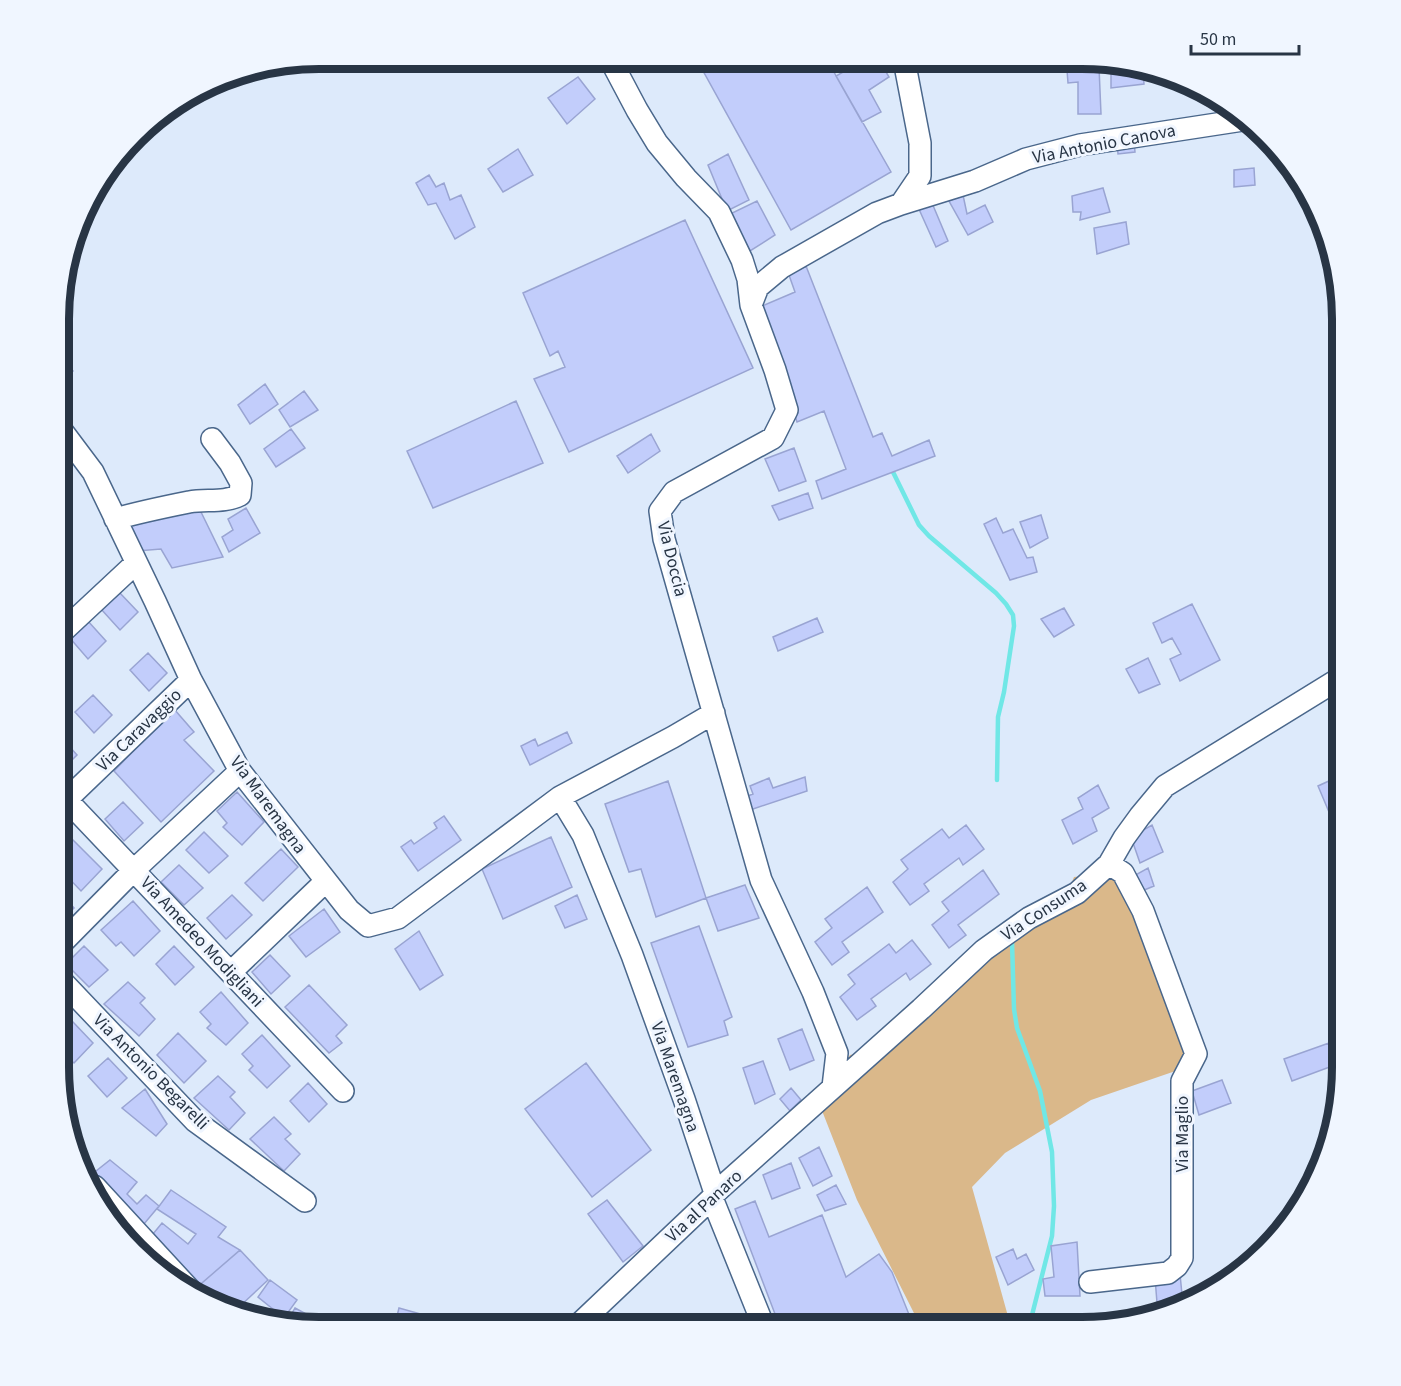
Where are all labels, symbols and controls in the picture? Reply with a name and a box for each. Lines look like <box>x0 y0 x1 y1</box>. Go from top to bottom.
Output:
scale bar <box>1191 18 1299 56</box>
text: 50 m <box>1200 27 1236 52</box>
street label: Via Antonio Canova <box>1030 118 1178 170</box>
street label: Via Doccia <box>651 519 693 599</box>
street label: Via Caravaggio <box>91 683 187 777</box>
street label: Via Maremagna <box>224 751 312 859</box>
street label: Via Amedeo Modigliani <box>135 871 269 1013</box>
street label: Via Consuma <box>996 873 1092 947</box>
street label: Via Antonio Begarelli <box>87 1008 215 1136</box>
street label: Via Maremagna <box>644 1018 706 1136</box>
street label: Via Maglio <box>1170 1096 1195 1172</box>
street label: Via al Panaro <box>660 1164 748 1248</box>

